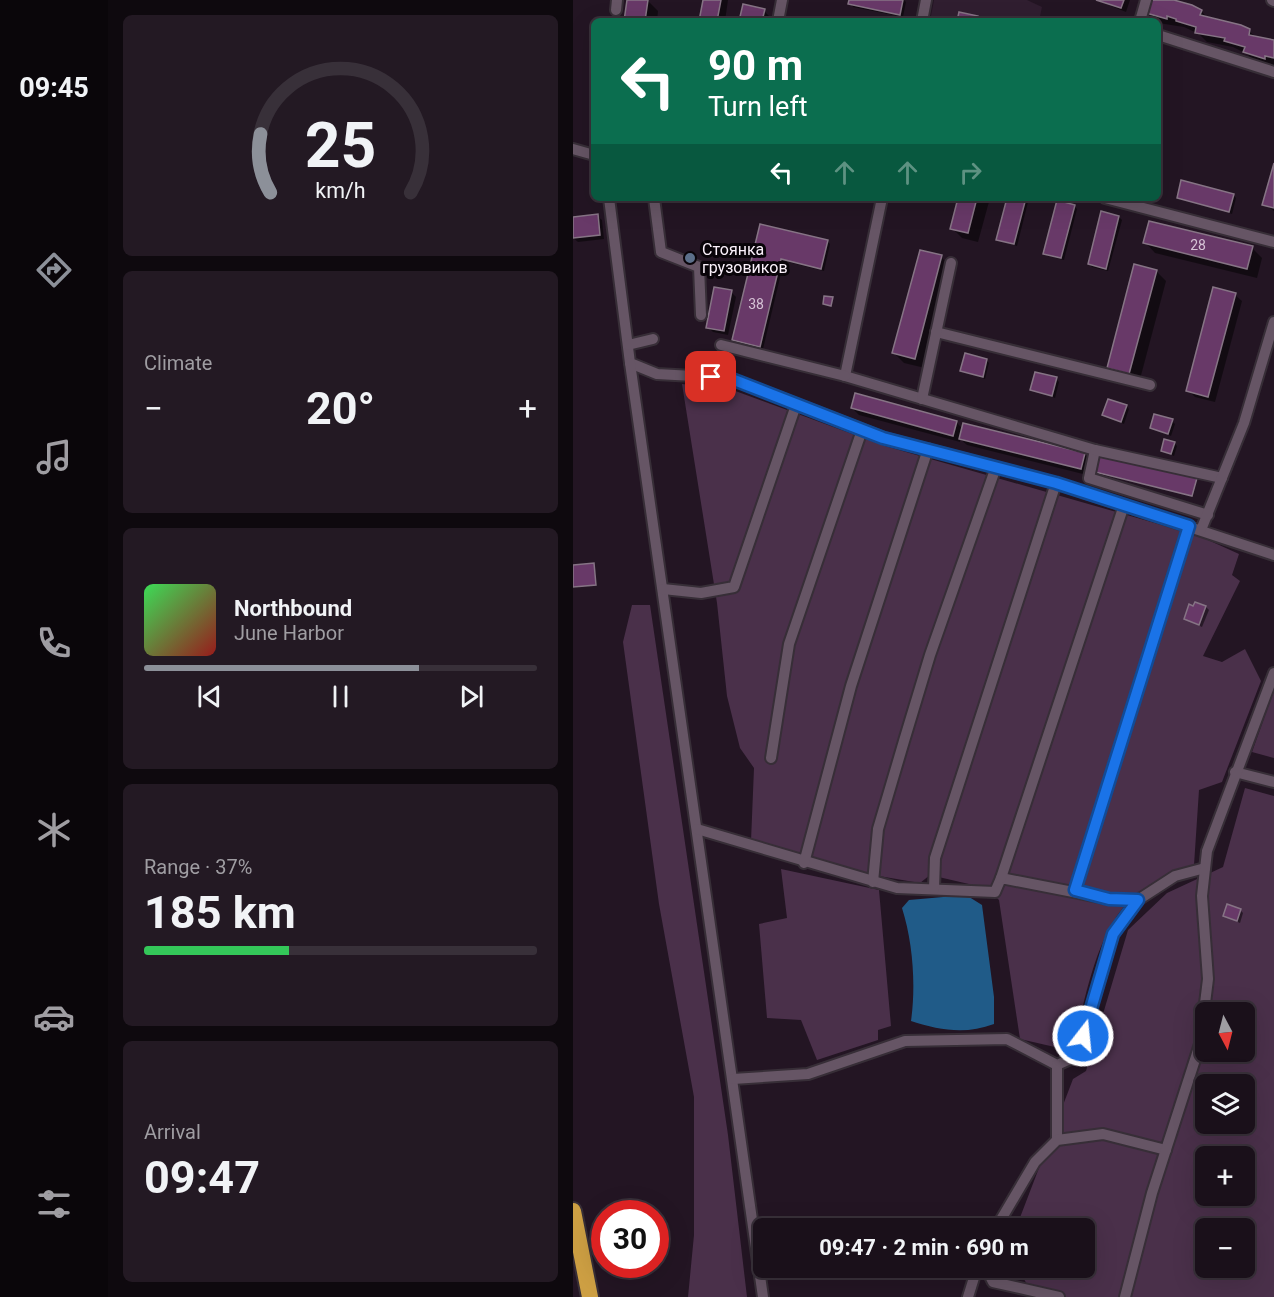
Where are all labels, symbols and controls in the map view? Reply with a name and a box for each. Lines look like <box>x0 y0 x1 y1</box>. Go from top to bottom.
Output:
text: 90 m <box>708 41 803 90</box>
icon: left <box>609 42 687 120</box>
text: 09:45 <box>19 72 89 104</box>
text: Turn left <box>708 91 808 123</box>
text: 25 <box>305 109 376 182</box>
icon: left <box>765 156 798 189</box>
icon: ahead <box>828 156 861 189</box>
icon: ahead <box>891 156 924 189</box>
icon: right <box>954 156 987 189</box>
text: km/h <box>315 178 366 203</box>
house number: 28 <box>1190 237 1206 253</box>
place label: Стоянка грузовиков <box>702 240 788 277</box>
icon: directions <box>33 249 75 291</box>
marker: Стоянка грузовиков <box>683 251 697 265</box>
house number: 38 <box>748 296 764 312</box>
text: Climate <box>144 351 212 375</box>
pin <box>685 351 736 402</box>
icon: arrive <box>694 360 727 393</box>
text: 20° <box>306 382 375 435</box>
text: − <box>144 389 163 428</box>
text: + <box>518 389 537 428</box>
icon: music <box>33 436 75 478</box>
text: Northbound <box>234 596 352 621</box>
text: June Harbor <box>234 621 344 645</box>
icon: phone <box>33 622 75 664</box>
icon: previous <box>193 680 226 713</box>
icon: pause <box>324 680 357 713</box>
icon: next <box>455 680 488 713</box>
icon: climate <box>33 809 75 851</box>
text: Range · 37% <box>144 855 252 879</box>
text: 185 km <box>144 886 296 939</box>
icon: car <box>33 996 75 1038</box>
north arrow <box>1195 1002 1255 1062</box>
map controls <box>1195 1002 1255 1278</box>
position arrow <box>1051 1004 1115 1068</box>
button: layers <box>1195 1074 1255 1134</box>
text: Arrival <box>144 1120 201 1144</box>
button: + <box>1195 1146 1255 1206</box>
text: 09:47 <box>144 1151 260 1204</box>
icon: filters <box>33 1183 75 1225</box>
speed limit sign: 30 <box>591 1200 669 1278</box>
button: − <box>1195 1218 1255 1278</box>
text: 09:47 · 2 min · 690 m <box>819 1235 1029 1260</box>

